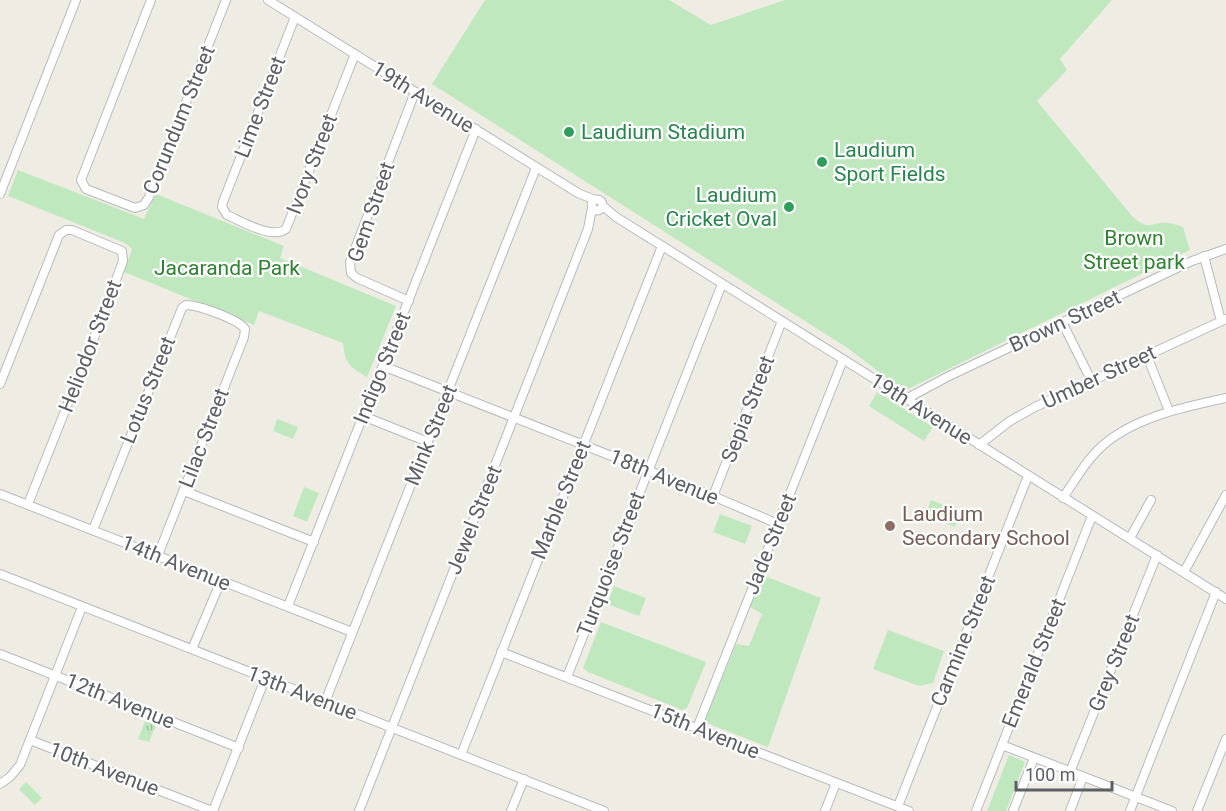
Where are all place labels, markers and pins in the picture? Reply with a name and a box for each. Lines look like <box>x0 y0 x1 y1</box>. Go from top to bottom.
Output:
place label: Laudium Stadium <box>581 120 745 144</box>
marker: Laudium Stadium <box>562 125 576 139</box>
place label: Laudium Sport Fields <box>834 138 946 186</box>
marker: Laudium Sport Fields <box>815 155 829 169</box>
place label: Laudium Cricket Oval <box>665 183 777 231</box>
marker: Laudium Cricket Oval <box>782 200 796 214</box>
place label: Laudium Secondary School <box>902 502 1070 550</box>
marker: Laudium Secondary School <box>883 519 897 533</box>

